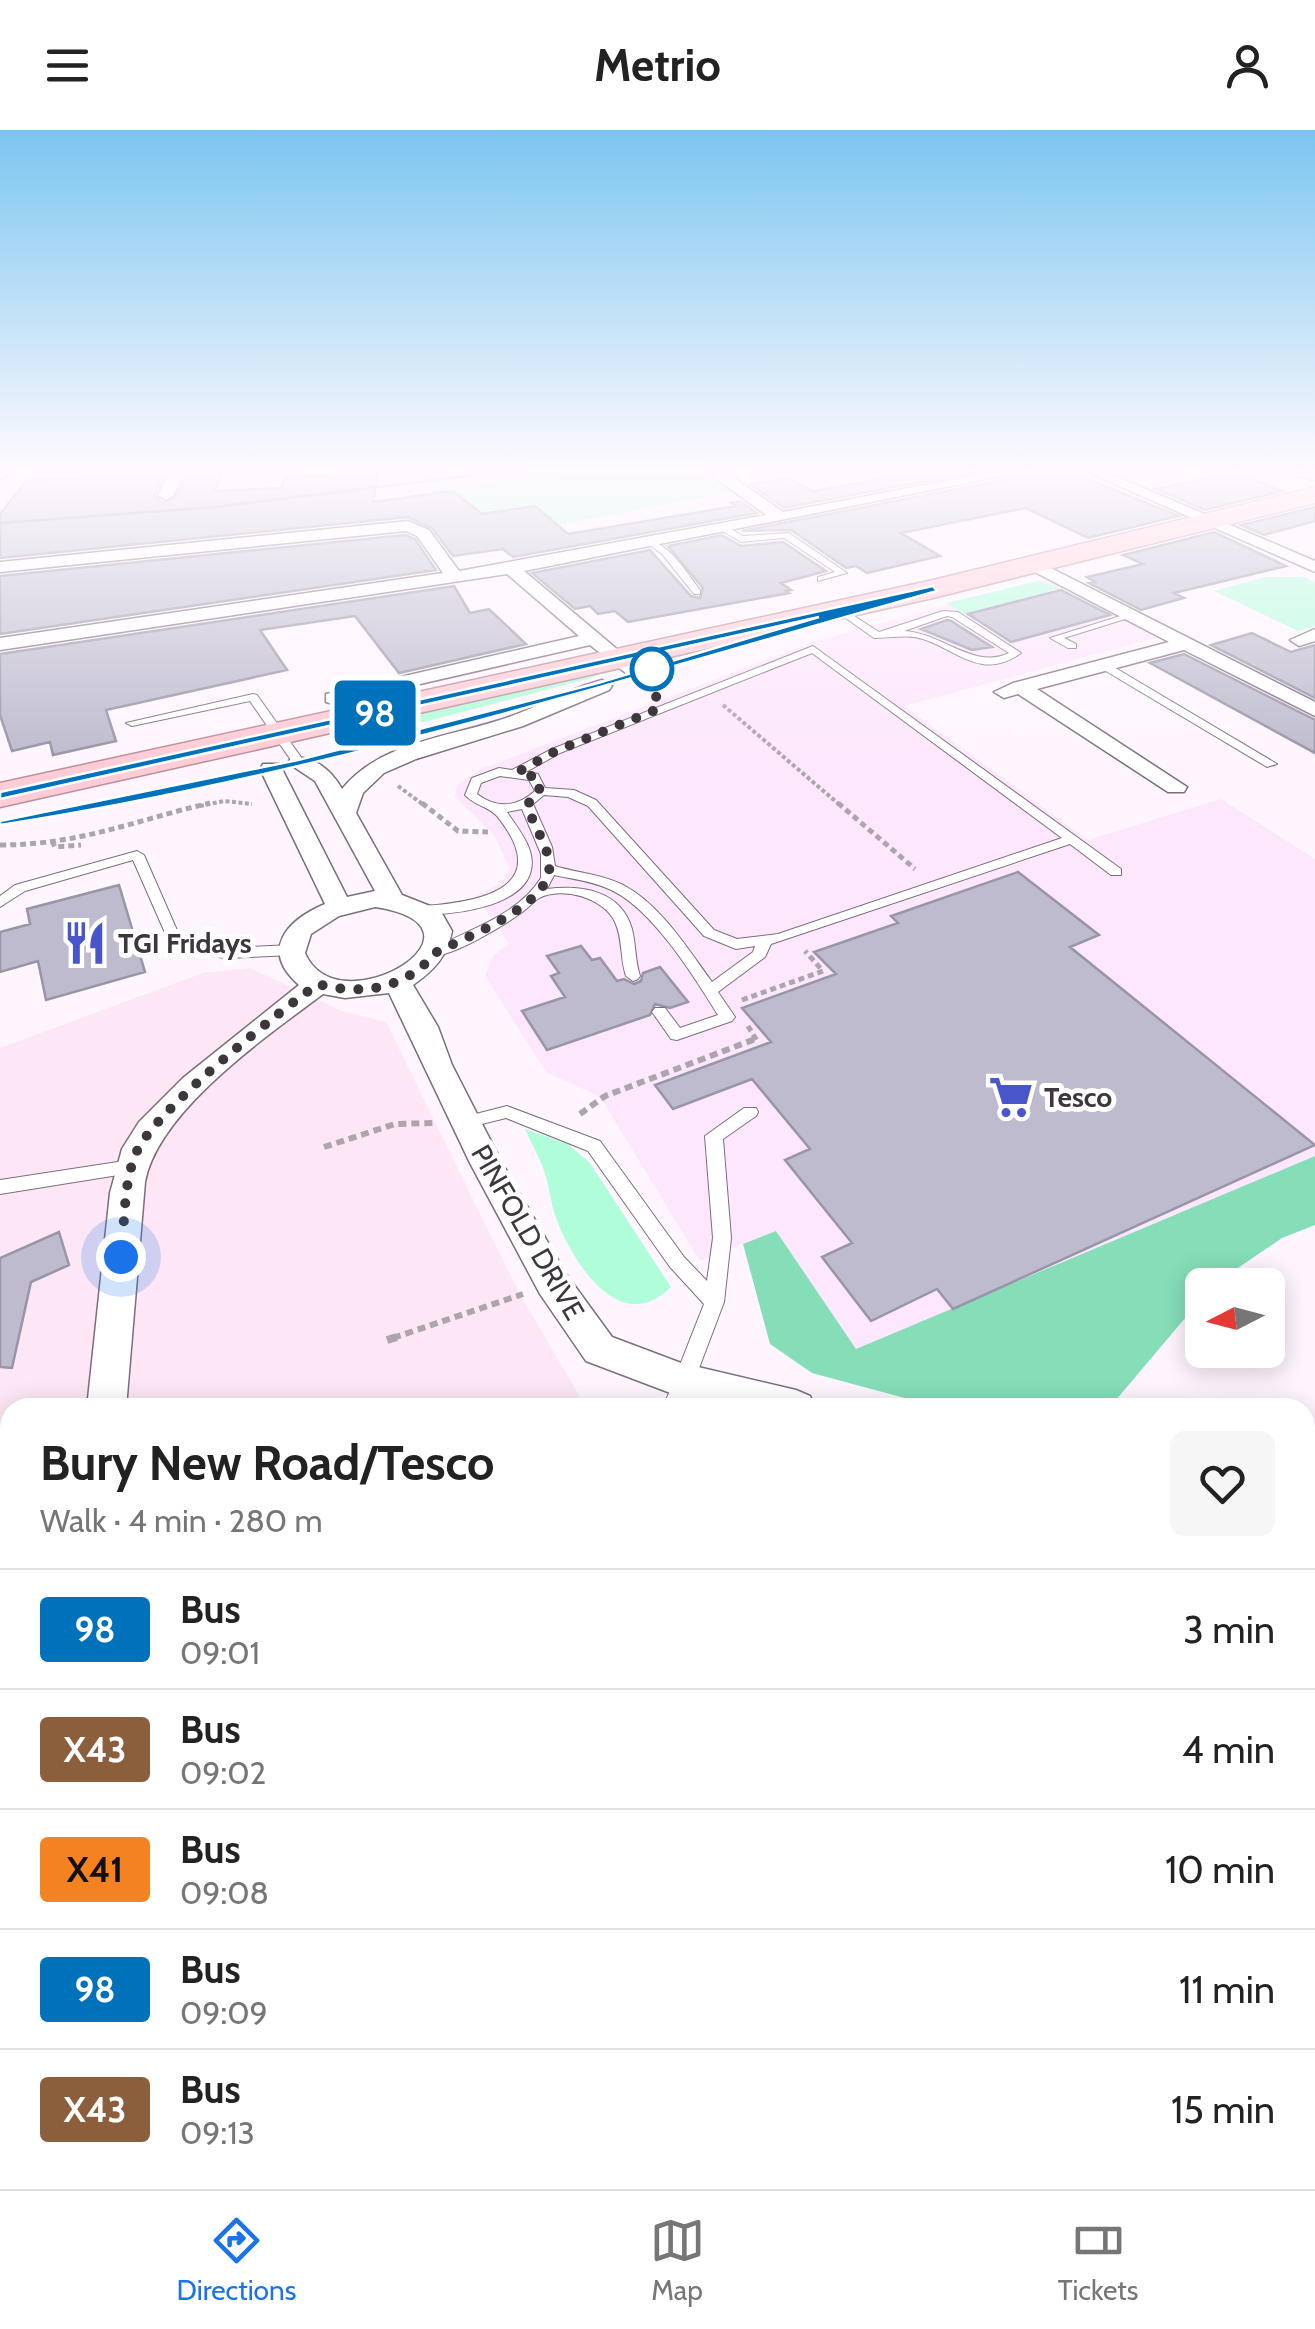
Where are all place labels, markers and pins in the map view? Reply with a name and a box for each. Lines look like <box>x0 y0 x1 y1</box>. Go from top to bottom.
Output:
unlabelled marker <box>631 648 673 690</box>
restaurant icon: TGI Fridays <box>61 919 109 967</box>
place label: TGI Fridays <box>118 926 252 960</box>
supermarket icon: Tesco <box>987 1073 1035 1121</box>
place label: Tesco <box>1044 1080 1112 1114</box>

